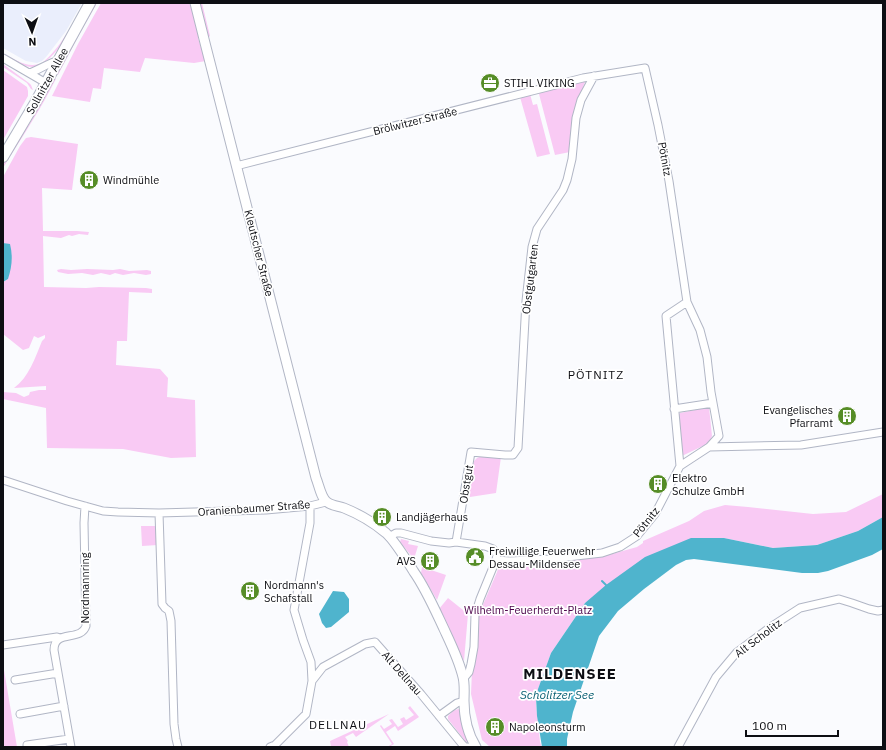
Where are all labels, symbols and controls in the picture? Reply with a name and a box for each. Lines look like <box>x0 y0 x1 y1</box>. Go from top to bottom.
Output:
north arrow <box>12 12 52 52</box>
text: N <box>28 35 37 49</box>
street label: Sollnitzer Allee <box>23 45 71 117</box>
office icon: STIHL VIKING <box>479 72 501 94</box>
place label: STIHL VIKING <box>504 76 575 90</box>
street label: Brölwitzer Straße <box>371 104 459 138</box>
street label: Pötnitz <box>655 141 675 177</box>
building icon: Windmühle <box>78 169 100 191</box>
place label: Windmühle <box>103 173 159 187</box>
street label: Kleutscher Straße <box>241 208 277 298</box>
street label: Obstgutgarten <box>519 243 541 315</box>
district label: PÖTNITZ <box>568 367 624 382</box>
place label: Evangelisches Pfarramt <box>763 403 833 430</box>
building icon: Evangelisches Pfarramt <box>836 405 858 427</box>
street label: Obstgut <box>456 463 476 504</box>
place label: Elektro Schulze GmbH <box>672 471 744 498</box>
building icon: Elektro Schulze GmbH <box>647 473 669 495</box>
street label: Oranienbaumer Straße <box>197 497 311 519</box>
street label: Pötnitz <box>630 504 662 540</box>
building icon: Landjägerhaus <box>371 506 393 528</box>
place label: Landjägerhaus <box>396 510 468 524</box>
place label: Freiwillige Feuerwehr Dessau-Mildensee <box>489 544 595 571</box>
public building icon: Freiwillige Feuerwehr Dessau-Mildensee <box>464 546 486 568</box>
building icon: AVS <box>419 550 441 572</box>
street label: Nordmannring <box>78 552 92 624</box>
place label: AVS <box>396 554 416 568</box>
place label: Nordmann's Schafstall <box>264 578 324 605</box>
building icon: Nordmann's Schafstall <box>239 580 261 602</box>
park label: Wilhelm-Feuerherdt-Platz <box>464 603 592 617</box>
street label: Alt Scholitz <box>732 616 784 660</box>
street label: Alt Dellnau <box>379 648 425 698</box>
district label: MILDENSEE <box>523 664 617 683</box>
water label: Scholitzer See <box>520 687 594 702</box>
scale bar <box>746 712 838 738</box>
building icon: Napoleonsturm <box>484 716 506 738</box>
district label: DELLNAU <box>309 717 367 732</box>
text: 100 m <box>752 718 787 733</box>
place label: Napoleonsturm <box>509 720 586 734</box>

